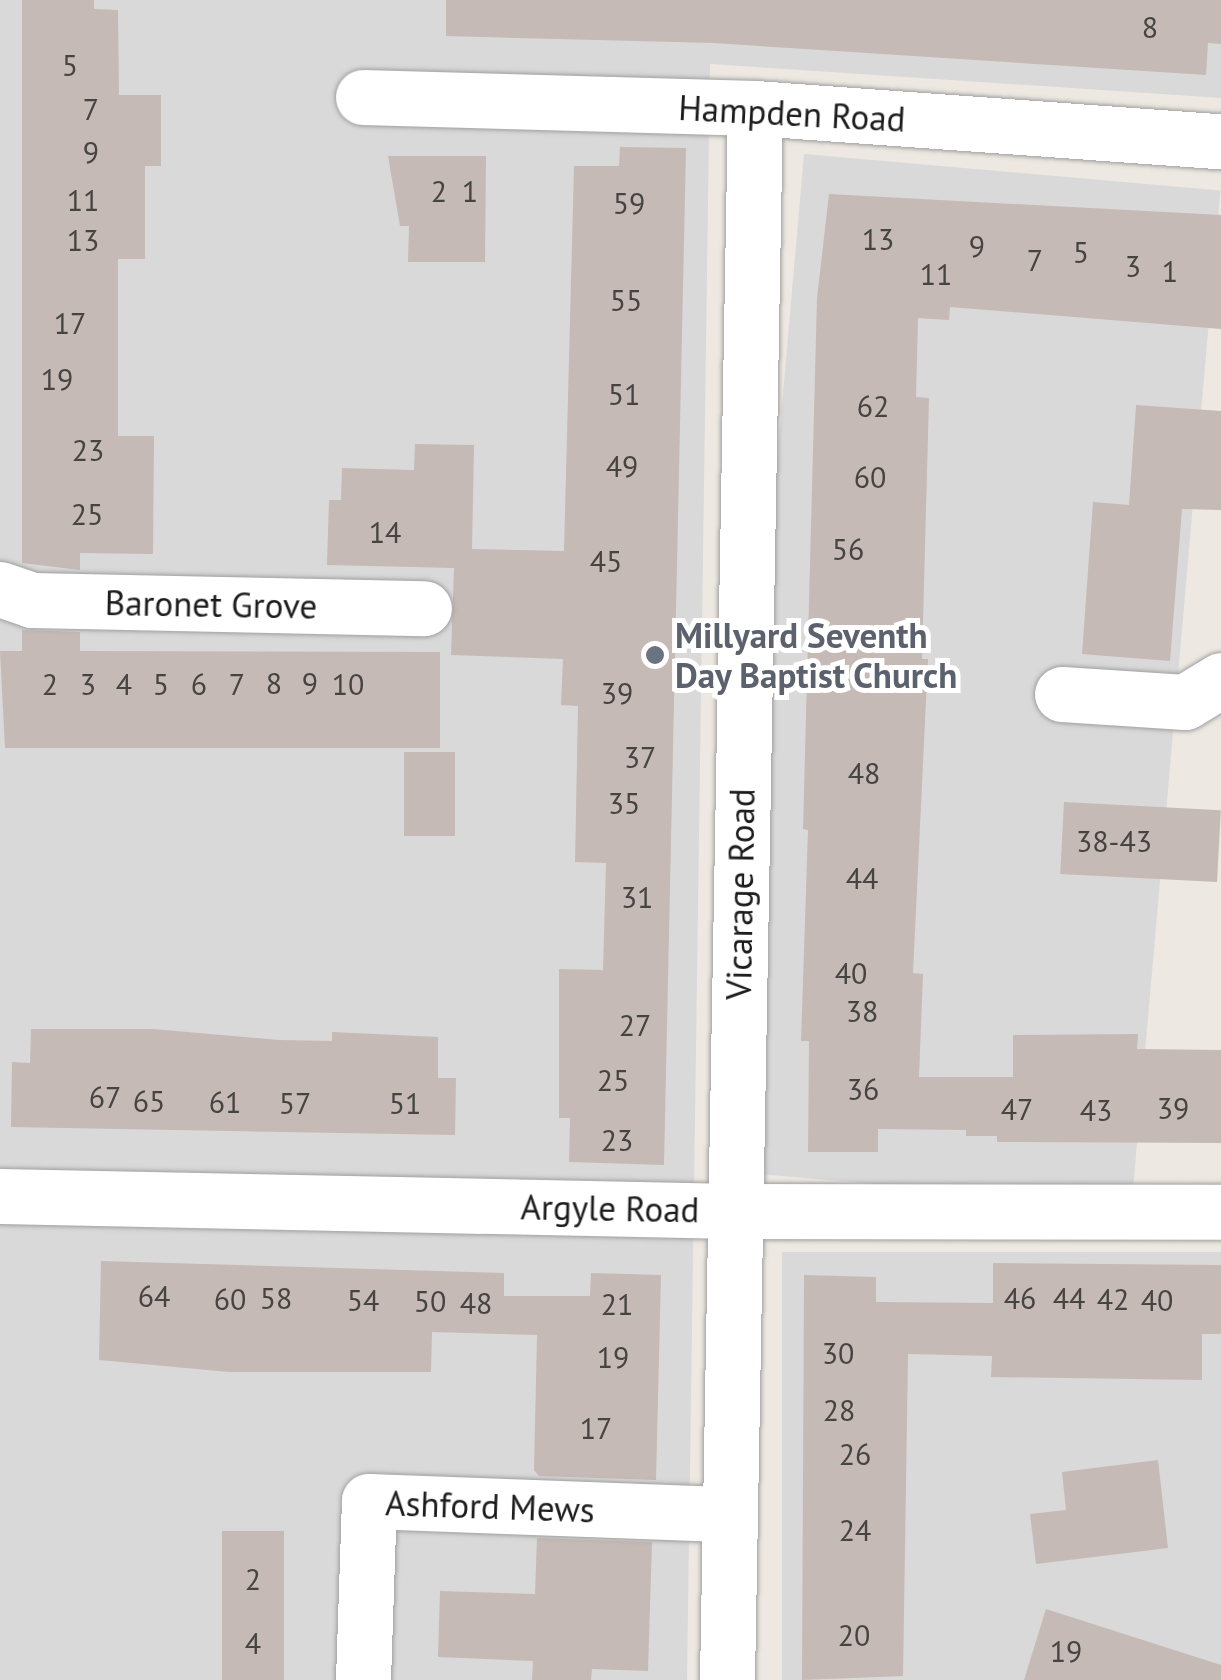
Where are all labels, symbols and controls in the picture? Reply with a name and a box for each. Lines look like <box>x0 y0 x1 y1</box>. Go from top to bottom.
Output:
house number: 8 <box>1142 9 1158 45</box>
house number: 5 <box>62 47 78 83</box>
street label: Hampden Road <box>677 86 907 140</box>
house number: 7 <box>83 91 99 127</box>
house number: 9 <box>83 134 99 170</box>
house number: 2 <box>431 173 447 209</box>
house number: 1 <box>462 173 478 209</box>
house number: 11 <box>67 182 99 218</box>
house number: 59 <box>613 185 645 221</box>
house number: 13 <box>862 221 894 257</box>
house number: 13 <box>67 222 99 258</box>
house number: 9 <box>969 228 985 264</box>
house number: 5 <box>1073 234 1089 270</box>
house number: 7 <box>1027 242 1043 278</box>
house number: 3 <box>1125 248 1141 284</box>
house number: 1 <box>1162 253 1178 289</box>
house number: 11 <box>920 256 952 292</box>
house number: 55 <box>610 282 642 318</box>
house number: 17 <box>54 305 86 341</box>
house number: 19 <box>41 361 73 397</box>
house number: 51 <box>608 376 640 412</box>
house number: 62 <box>857 388 889 424</box>
house number: 23 <box>72 432 104 468</box>
house number: 49 <box>606 448 638 484</box>
house number: 60 <box>854 459 886 495</box>
house number: 25 <box>71 496 103 532</box>
house number: 14 <box>369 514 401 550</box>
house number: 56 <box>832 531 864 567</box>
house number: 45 <box>590 543 622 579</box>
street label: Baronet Grove <box>104 581 318 627</box>
place label: Millyard Seventh Day Baptist Church <box>675 614 959 696</box>
marker: Millyard Seventh Day Baptist Church <box>644 644 666 666</box>
house number: 8 <box>266 665 282 701</box>
house number: 9 <box>302 665 318 701</box>
house number: 2 <box>42 666 58 702</box>
house number: 3 <box>80 666 96 702</box>
house number: 4 <box>116 666 132 702</box>
house number: 5 <box>153 666 169 702</box>
house number: 6 <box>191 666 207 702</box>
house number: 7 <box>229 666 245 702</box>
house number: 10 <box>332 666 364 702</box>
house number: 39 <box>601 675 633 711</box>
house number: 37 <box>624 739 656 775</box>
house number: 48 <box>848 755 880 791</box>
house number: 35 <box>608 785 640 821</box>
street label: Vicarage Road <box>717 788 763 1000</box>
house number: 38-43 <box>1076 823 1152 859</box>
house number: 44 <box>846 860 878 896</box>
house number: 31 <box>621 879 653 915</box>
house number: 40 <box>835 955 867 991</box>
house number: 38 <box>846 993 878 1029</box>
house number: 27 <box>619 1007 651 1043</box>
house number: 25 <box>597 1062 629 1098</box>
house number: 36 <box>847 1071 879 1107</box>
house number: 67 <box>89 1079 121 1115</box>
house number: 65 <box>133 1083 165 1119</box>
house number: 61 <box>209 1084 241 1120</box>
house number: 57 <box>279 1085 311 1121</box>
house number: 51 <box>389 1085 421 1121</box>
house number: 39 <box>1157 1090 1189 1126</box>
house number: 47 <box>1001 1091 1033 1127</box>
house number: 43 <box>1080 1092 1112 1128</box>
house number: 23 <box>601 1122 633 1158</box>
street label: Argyle Road <box>520 1185 700 1231</box>
house number: 64 <box>138 1278 170 1314</box>
house number: 58 <box>260 1280 292 1316</box>
house number: 46 <box>1004 1280 1036 1316</box>
house number: 44 <box>1053 1280 1085 1316</box>
house number: 60 <box>214 1281 246 1317</box>
house number: 42 <box>1097 1281 1129 1317</box>
house number: 54 <box>347 1282 379 1318</box>
house number: 40 <box>1141 1282 1173 1318</box>
house number: 50 <box>414 1283 446 1319</box>
house number: 48 <box>460 1285 492 1321</box>
house number: 21 <box>601 1286 633 1322</box>
house number: 30 <box>822 1335 854 1371</box>
house number: 19 <box>597 1339 629 1375</box>
house number: 28 <box>823 1392 855 1428</box>
house number: 17 <box>580 1410 612 1446</box>
house number: 26 <box>839 1436 871 1472</box>
street label: Ashford Mews <box>385 1481 595 1531</box>
house number: 24 <box>839 1512 871 1548</box>
house number: 2 <box>245 1561 261 1597</box>
house number: 20 <box>838 1617 870 1653</box>
house number: 4 <box>245 1625 261 1661</box>
house number: 19 <box>1050 1633 1082 1669</box>

